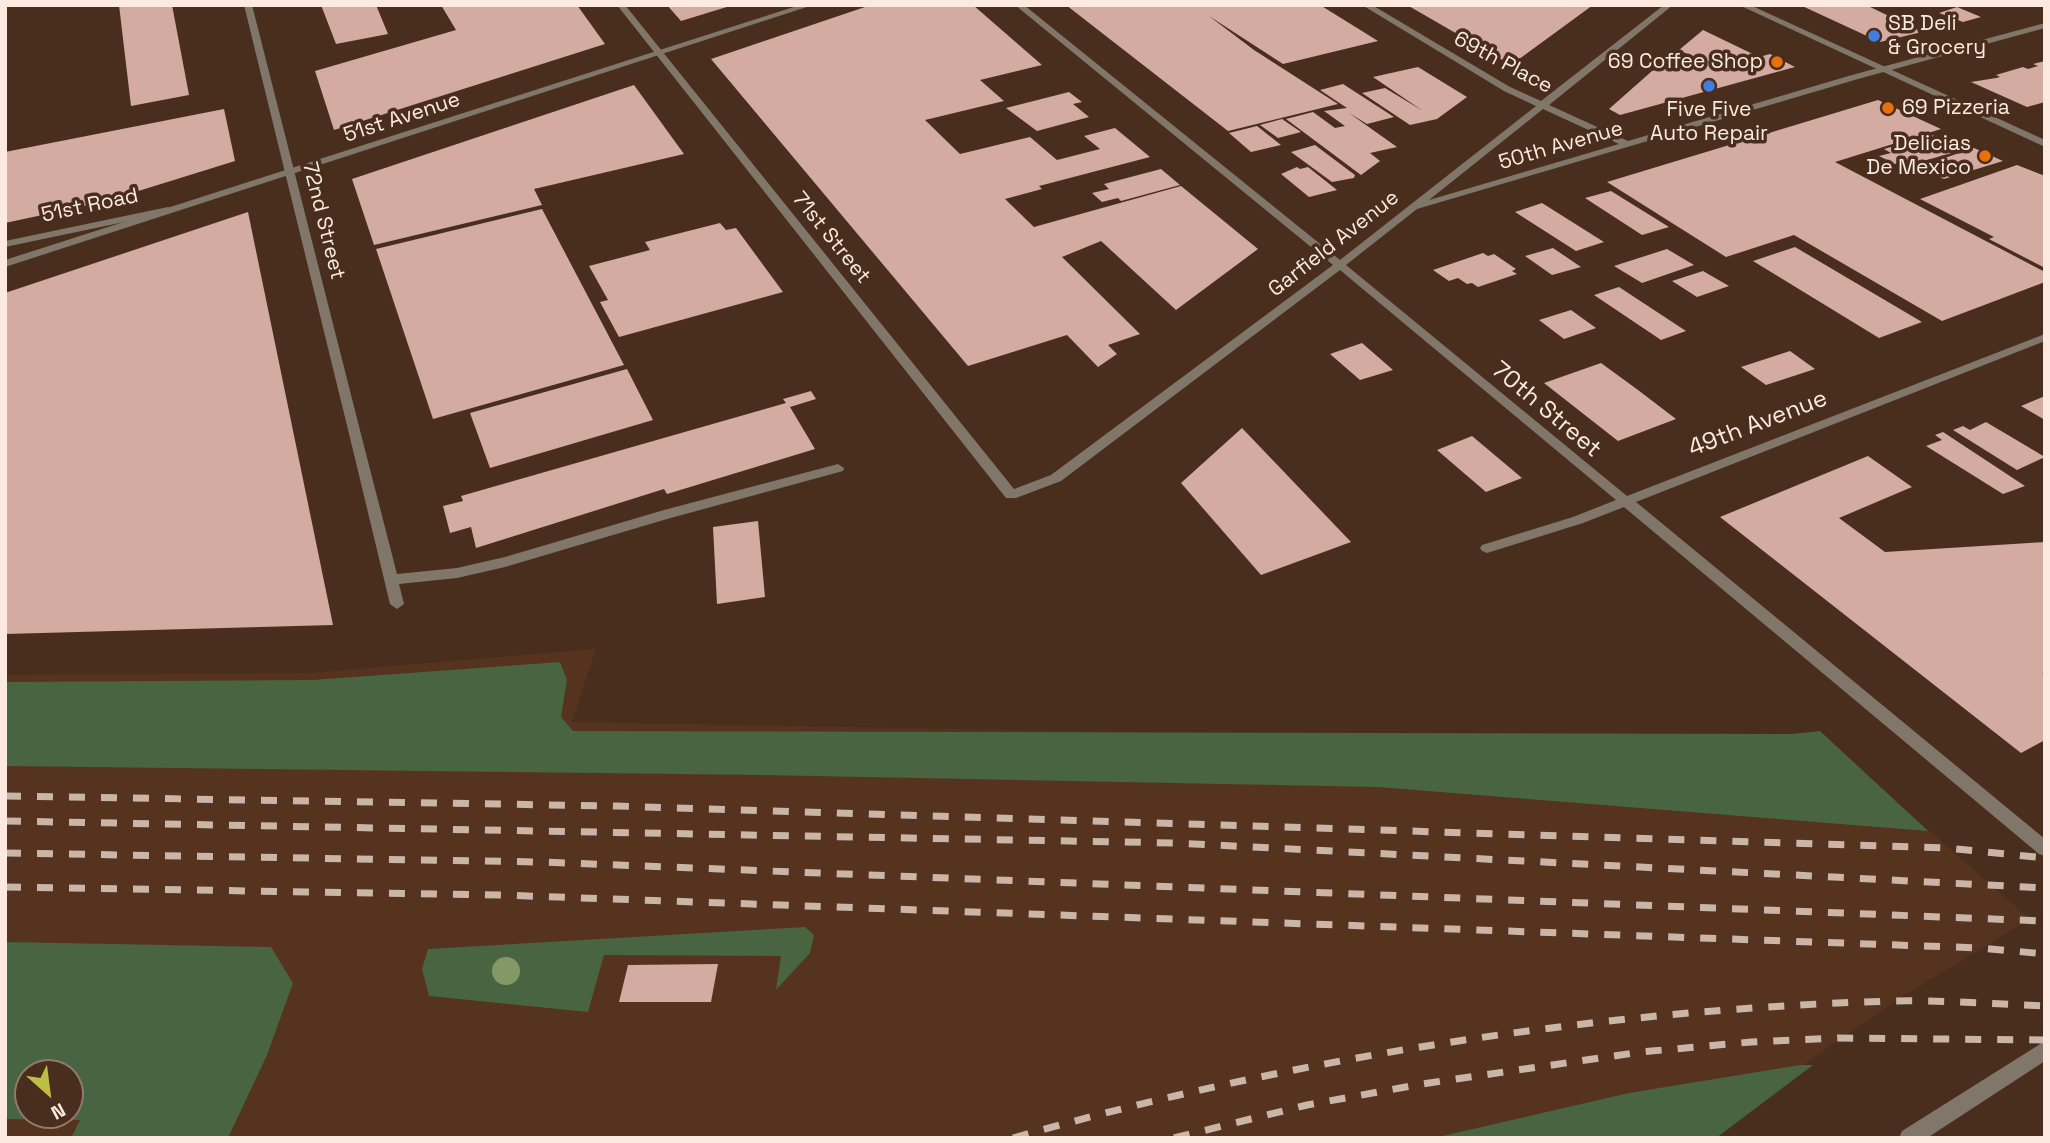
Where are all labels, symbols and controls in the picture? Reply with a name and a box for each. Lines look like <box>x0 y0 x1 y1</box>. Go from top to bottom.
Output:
place label: SB Deli & Grocery <box>1888 11 1986 61</box>
street label: 69th Place <box>1449 26 1557 100</box>
marker: SB Deli & Grocery <box>1866 28 1882 44</box>
place label: 69 Coffee Shop <box>1608 49 1763 75</box>
marker: 69 Coffee Shop <box>1769 54 1785 70</box>
marker: Five Five Auto Repair <box>1701 78 1717 94</box>
street label: 51st Avenue <box>341 87 463 149</box>
place label: 69 Pizzeria <box>1902 95 2010 121</box>
place label: Five Five Auto Repair <box>1650 97 1768 147</box>
marker: 69 Pizzeria <box>1880 100 1896 116</box>
street label: 50th Avenue <box>1496 116 1626 176</box>
place label: Delicias De Mexico <box>1866 131 1971 181</box>
marker: Delicias De Mexico <box>1977 148 1993 164</box>
street label: 72nd Street <box>296 160 350 282</box>
street label: 51st Road <box>39 183 141 229</box>
street label: Garfield Avenue <box>1264 185 1404 303</box>
street label: 71st Street <box>786 187 876 289</box>
street label: 70th Street <box>1485 356 1607 464</box>
street label: 49th Avenue <box>1685 384 1831 464</box>
north arrow <box>14 1059 84 1129</box>
text: N <box>47 1097 70 1125</box>

